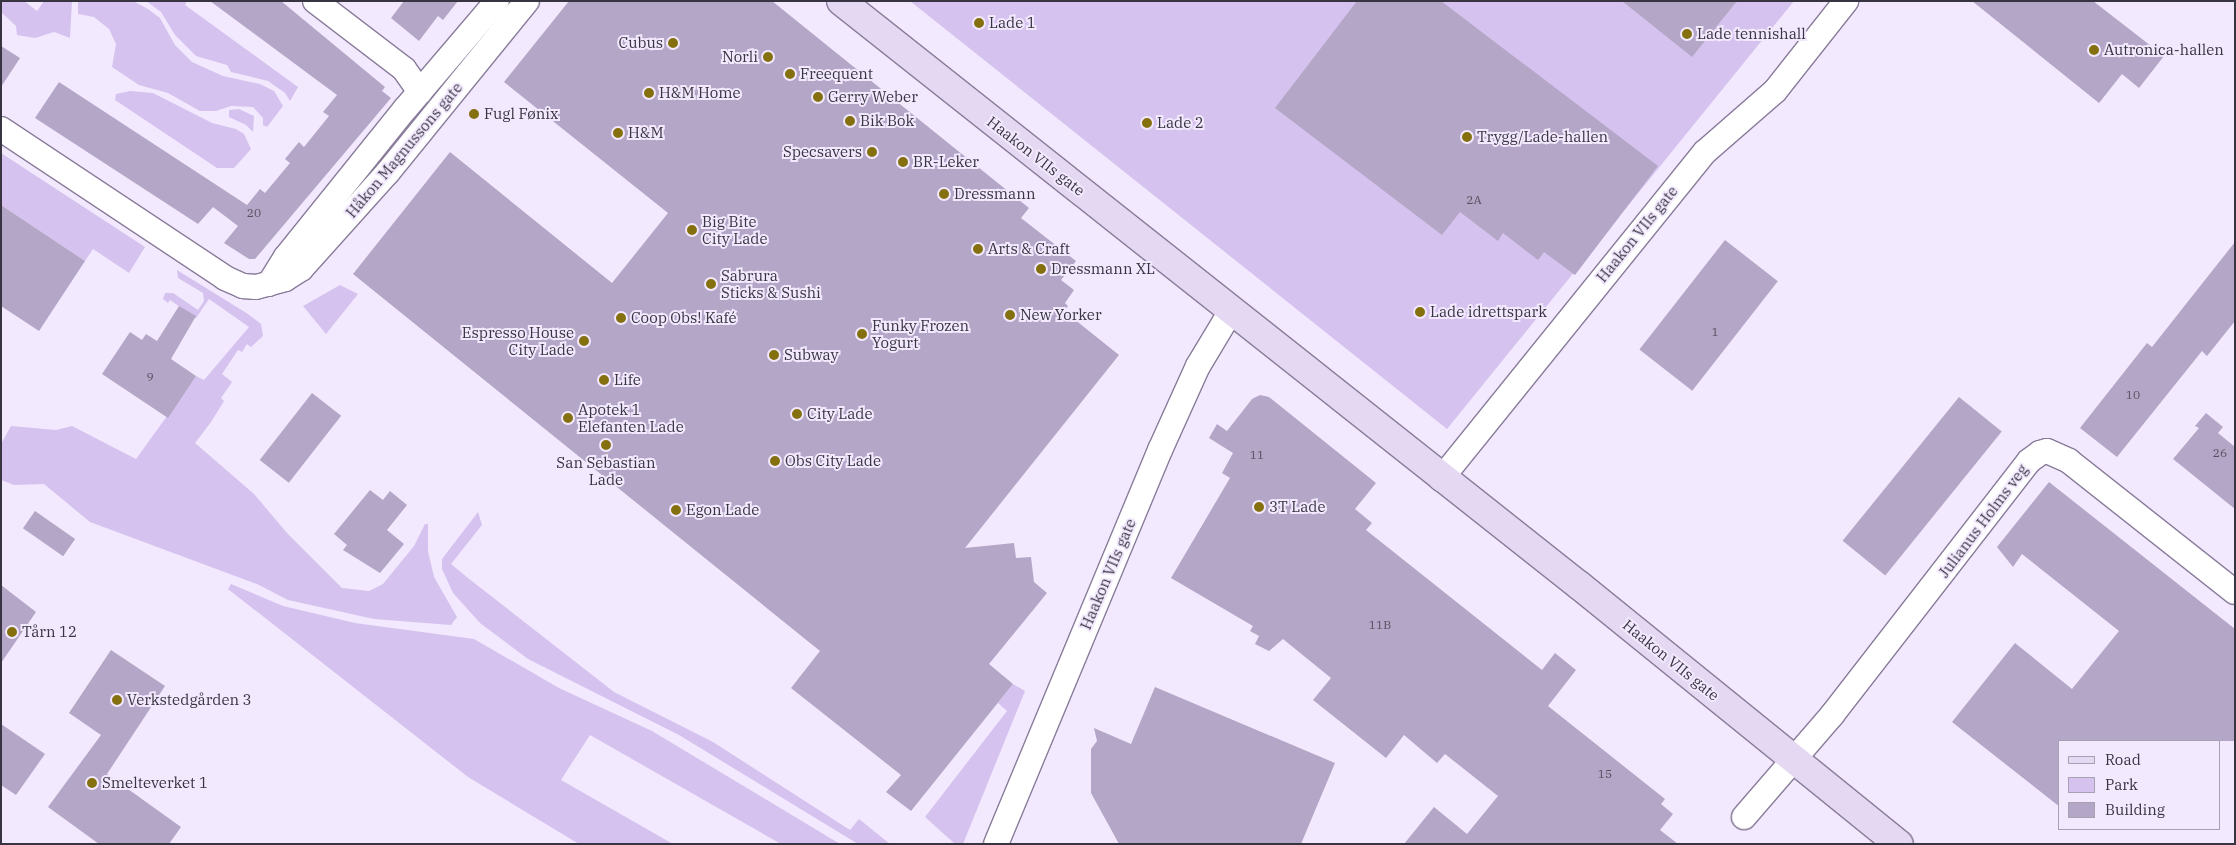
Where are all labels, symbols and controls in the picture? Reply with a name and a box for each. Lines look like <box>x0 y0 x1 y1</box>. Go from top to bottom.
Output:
place label: Lade 1 <box>989 14 1036 32</box>
marker: Lade 1 <box>973 17 985 29</box>
place label: Lade tennishall <box>1697 25 1806 43</box>
marker: Lade tennishall <box>1681 28 1693 40</box>
place label: Cubus <box>618 34 663 52</box>
marker: Cubus <box>667 37 679 49</box>
place label: Autronica-hallen <box>2104 41 2224 59</box>
marker: Autronica-hallen <box>2088 44 2100 56</box>
place label: Norli <box>722 48 758 66</box>
marker: Norli <box>762 51 774 63</box>
place label: Freequent <box>800 65 873 83</box>
marker: Freequent <box>784 68 796 80</box>
street label: Håkon Magnussons gate <box>342 79 466 221</box>
place label: H&M Home <box>659 84 741 102</box>
marker: H&M Home <box>643 87 655 99</box>
place label: Gerry Weber <box>828 88 918 106</box>
marker: Gerry Weber <box>812 91 824 103</box>
place label: Fugl Fønix <box>484 105 558 123</box>
marker: Fugl Fønix <box>468 108 480 120</box>
place label: Bik Bok <box>860 112 914 130</box>
street label: Haakon VIIs gate <box>984 112 1088 200</box>
place label: Lade 2 <box>1157 114 1204 132</box>
marker: Bik Bok <box>844 115 856 127</box>
marker: Lade 2 <box>1141 117 1153 129</box>
place label: H&M <box>628 124 664 142</box>
marker: H&M <box>612 127 624 139</box>
place label: Trygg/Lade-hallen <box>1477 128 1608 146</box>
marker: Trygg/Lade-hallen <box>1461 131 1473 143</box>
place label: Specsavers <box>783 143 862 161</box>
marker: Specsavers <box>866 146 878 158</box>
place label: BR-Leker <box>913 153 979 171</box>
marker: BR-Leker <box>897 156 909 168</box>
street label: Haakon VIIs gate <box>1593 182 1681 286</box>
place label: Dressmann <box>954 185 1035 203</box>
marker: Dressmann <box>938 188 950 200</box>
house number: 2A <box>1466 193 1482 207</box>
house number: 20 <box>247 206 261 220</box>
place label: Big Bite City Lade <box>702 212 768 247</box>
marker: Big Bite City Lade <box>686 224 698 236</box>
place label: Arts & Craft <box>988 240 1070 258</box>
marker: Arts & Craft <box>972 243 984 255</box>
place label: Dressmann XL <box>1051 260 1155 278</box>
marker: Dressmann XL <box>1035 263 1047 275</box>
place label: Sabrura Sticks & Sushi <box>721 266 821 301</box>
marker: Sabrura Sticks & Sushi <box>705 278 717 290</box>
place label: Lade idrettspark <box>1430 303 1547 321</box>
place label: New Yorker <box>1020 306 1102 324</box>
marker: Lade idrettspark <box>1414 306 1426 318</box>
place label: Coop Obs! Kafé <box>631 309 737 327</box>
marker: New Yorker <box>1004 309 1016 321</box>
marker: Coop Obs! Kafé <box>615 312 627 324</box>
place label: Funky Frozen Yogurt <box>872 316 969 351</box>
place label: Espresso House City Lade <box>462 323 574 358</box>
house number: 1 <box>1711 325 1719 339</box>
marker: Funky Frozen Yogurt <box>856 328 868 340</box>
marker: Espresso House City Lade <box>578 335 590 347</box>
place label: Subway <box>784 346 839 364</box>
marker: Subway <box>768 349 780 361</box>
house number: 9 <box>146 370 154 384</box>
place label: Life <box>614 371 641 389</box>
marker: Life <box>598 374 610 386</box>
house number: 10 <box>2126 388 2140 402</box>
place label: Apotek 1 Elefanten Lade <box>578 400 684 435</box>
place label: City Lade <box>807 405 873 423</box>
marker: City Lade <box>791 408 803 420</box>
marker: Apotek 1 Elefanten Lade <box>562 412 574 424</box>
marker: San Sebastian Lade <box>600 439 612 451</box>
house number: 26 <box>2213 446 2227 460</box>
house number: 11 <box>1250 448 1264 462</box>
place label: Obs City Lade <box>785 452 881 470</box>
place label: San Sebastian Lade <box>556 453 656 488</box>
marker: Obs City Lade <box>769 455 781 467</box>
street label: Julianus Holms veg <box>1935 461 2031 581</box>
place label: 3T Lade <box>1269 498 1326 516</box>
place label: Egon Lade <box>686 501 759 519</box>
marker: 3T Lade <box>1253 501 1265 513</box>
marker: Egon Lade <box>670 504 682 516</box>
street label: Haakon VIIs gate <box>1076 516 1140 632</box>
street label: Haakon VIIs gate <box>1619 616 1723 704</box>
house number: 11B <box>1369 618 1391 632</box>
place label: Tårn 12 <box>22 623 77 641</box>
marker: Tårn 12 <box>6 626 18 638</box>
place label: Verkstedgården 3 <box>127 691 252 709</box>
marker: Verkstedgården 3 <box>111 694 123 706</box>
legend <box>2058 740 2221 830</box>
text: Road <box>2105 750 2141 769</box>
house number: 15 <box>1598 767 1612 781</box>
place label: Smelteverket 1 <box>102 774 208 792</box>
text: Park <box>2105 775 2138 794</box>
marker: Smelteverket 1 <box>86 777 98 789</box>
text: Building <box>2105 800 2165 819</box>

